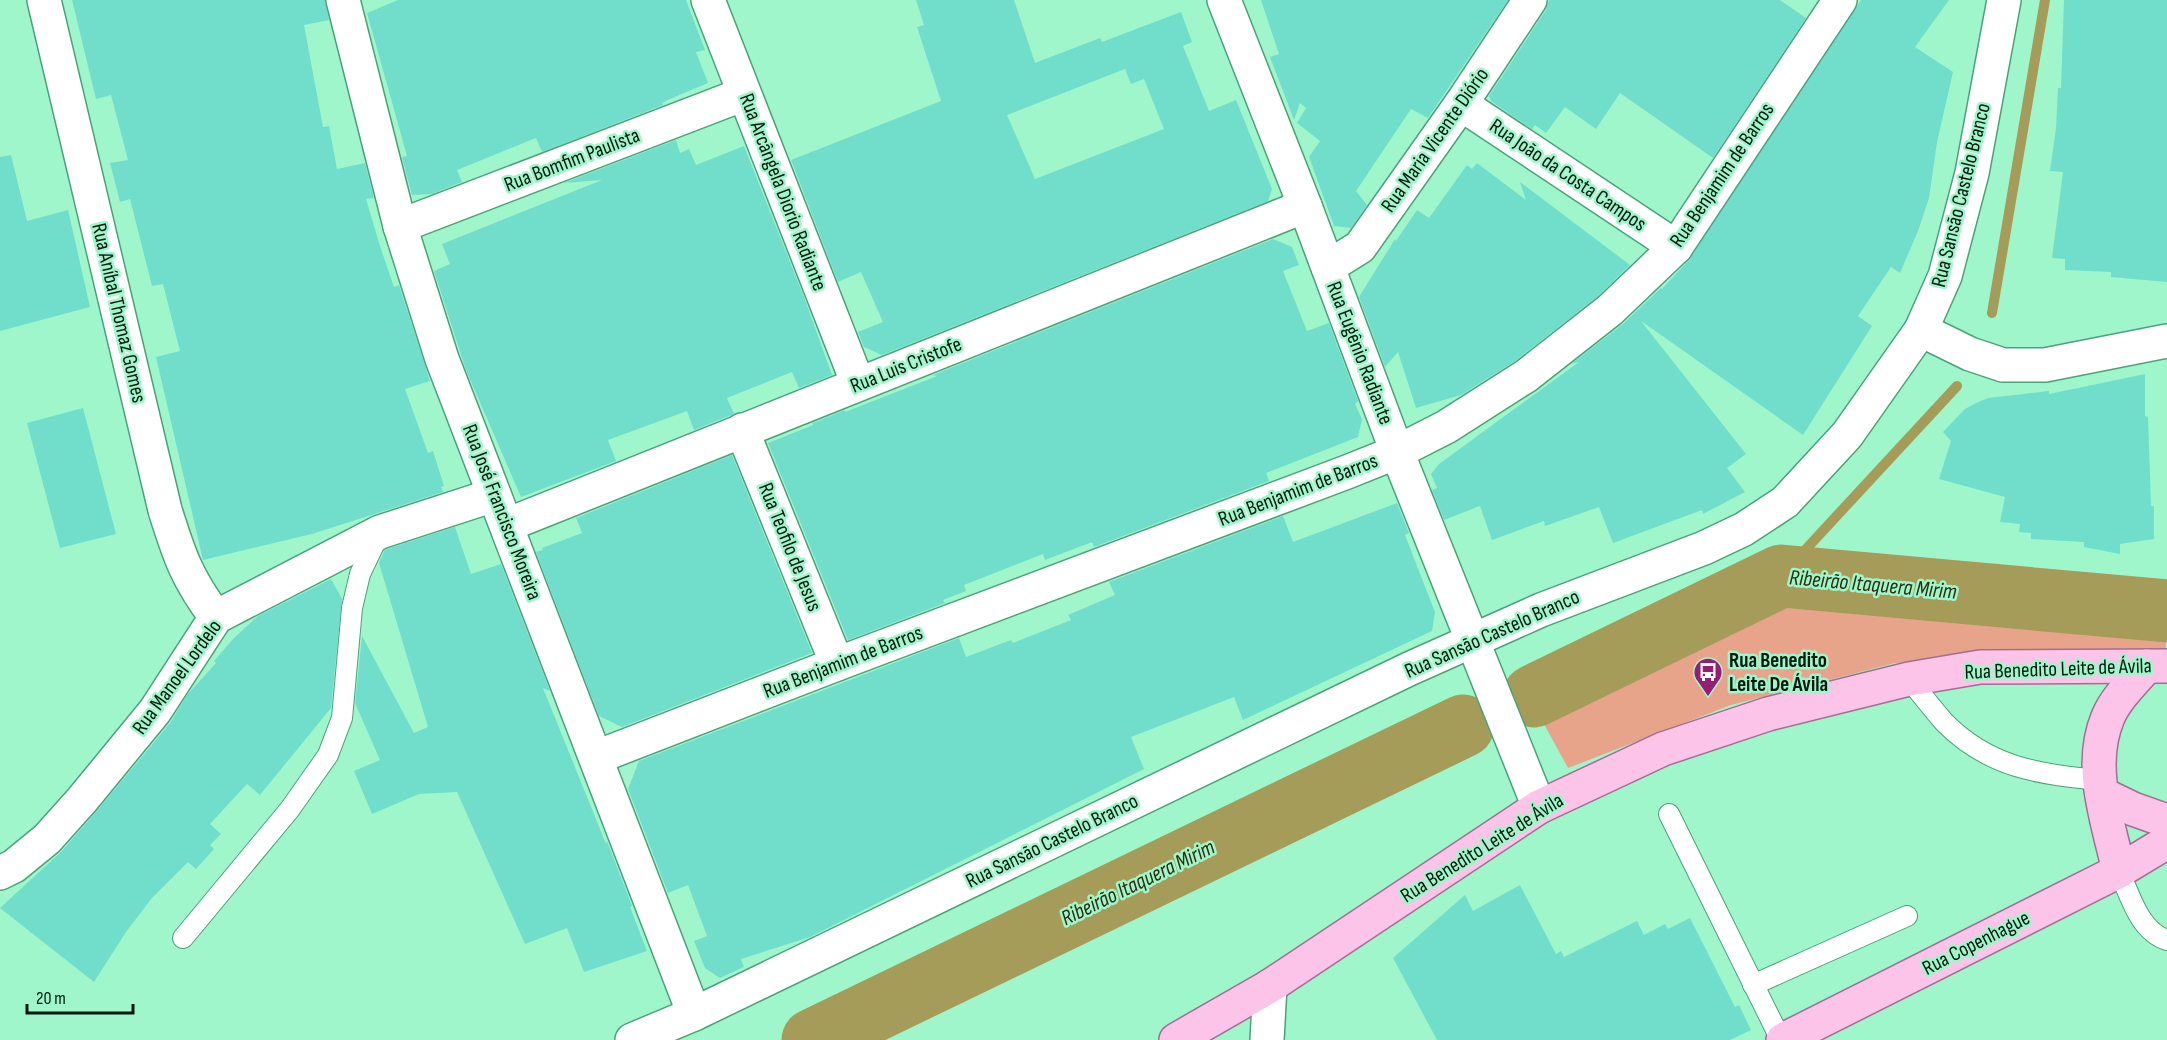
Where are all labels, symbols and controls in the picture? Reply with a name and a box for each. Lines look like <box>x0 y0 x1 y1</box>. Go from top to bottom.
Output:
street label: Rua Maria Vicente Diório <box>1376 63 1494 217</box>
street label: Rua Arcângela Diorio Radiante <box>734 90 832 294</box>
street label: Rua Benjamim de Barros <box>1664 98 1780 252</box>
street label: Rua Sansão Castelo Branco <box>1926 100 1996 290</box>
street label: Rua João da Costa Campos <box>1485 113 1651 237</box>
street label: Rua Bomfim Paulista <box>501 123 643 197</box>
street label: Rua Aníbal Thomaz Gomes <box>86 221 152 405</box>
street label: Rua Eugênio Radiante <box>1321 278 1399 428</box>
street label: Rua Luis Cristofe <box>847 331 965 399</box>
street label: Rua José Francisco Moreira <box>457 421 547 603</box>
street label: Rua Benjamim de Barros <box>1215 448 1381 532</box>
street label: Rua Teofilo de Jesus <box>753 479 827 615</box>
water label: Ribeirão Itaquera Mirim <box>1788 564 1958 606</box>
street label: Rua Sansão Castelo Branco <box>1401 584 1583 684</box>
street label: Rua Manoel Lordelo <box>127 615 227 739</box>
street label: Rua Benjamim de Barros <box>760 620 926 704</box>
place label: Rua Benedito Leite De Ávila <box>1729 648 1828 697</box>
street label: Rua Benedito Leite de Ávila <box>1964 653 2152 685</box>
bus stop icon: Rua Benedito Leite De Ávila <box>1692 656 1724 698</box>
street label: Rua Sansão Castelo Branco <box>962 788 1142 894</box>
street label: Rua Benedito Leite de Ávila <box>1396 788 1568 908</box>
water label: Ribeirão Itaquera Mirim <box>1057 834 1220 932</box>
street label: Rua Copenhague <box>1918 905 2034 981</box>
scale bar <box>27 977 134 1015</box>
text: 20 m <box>36 988 66 1009</box>

